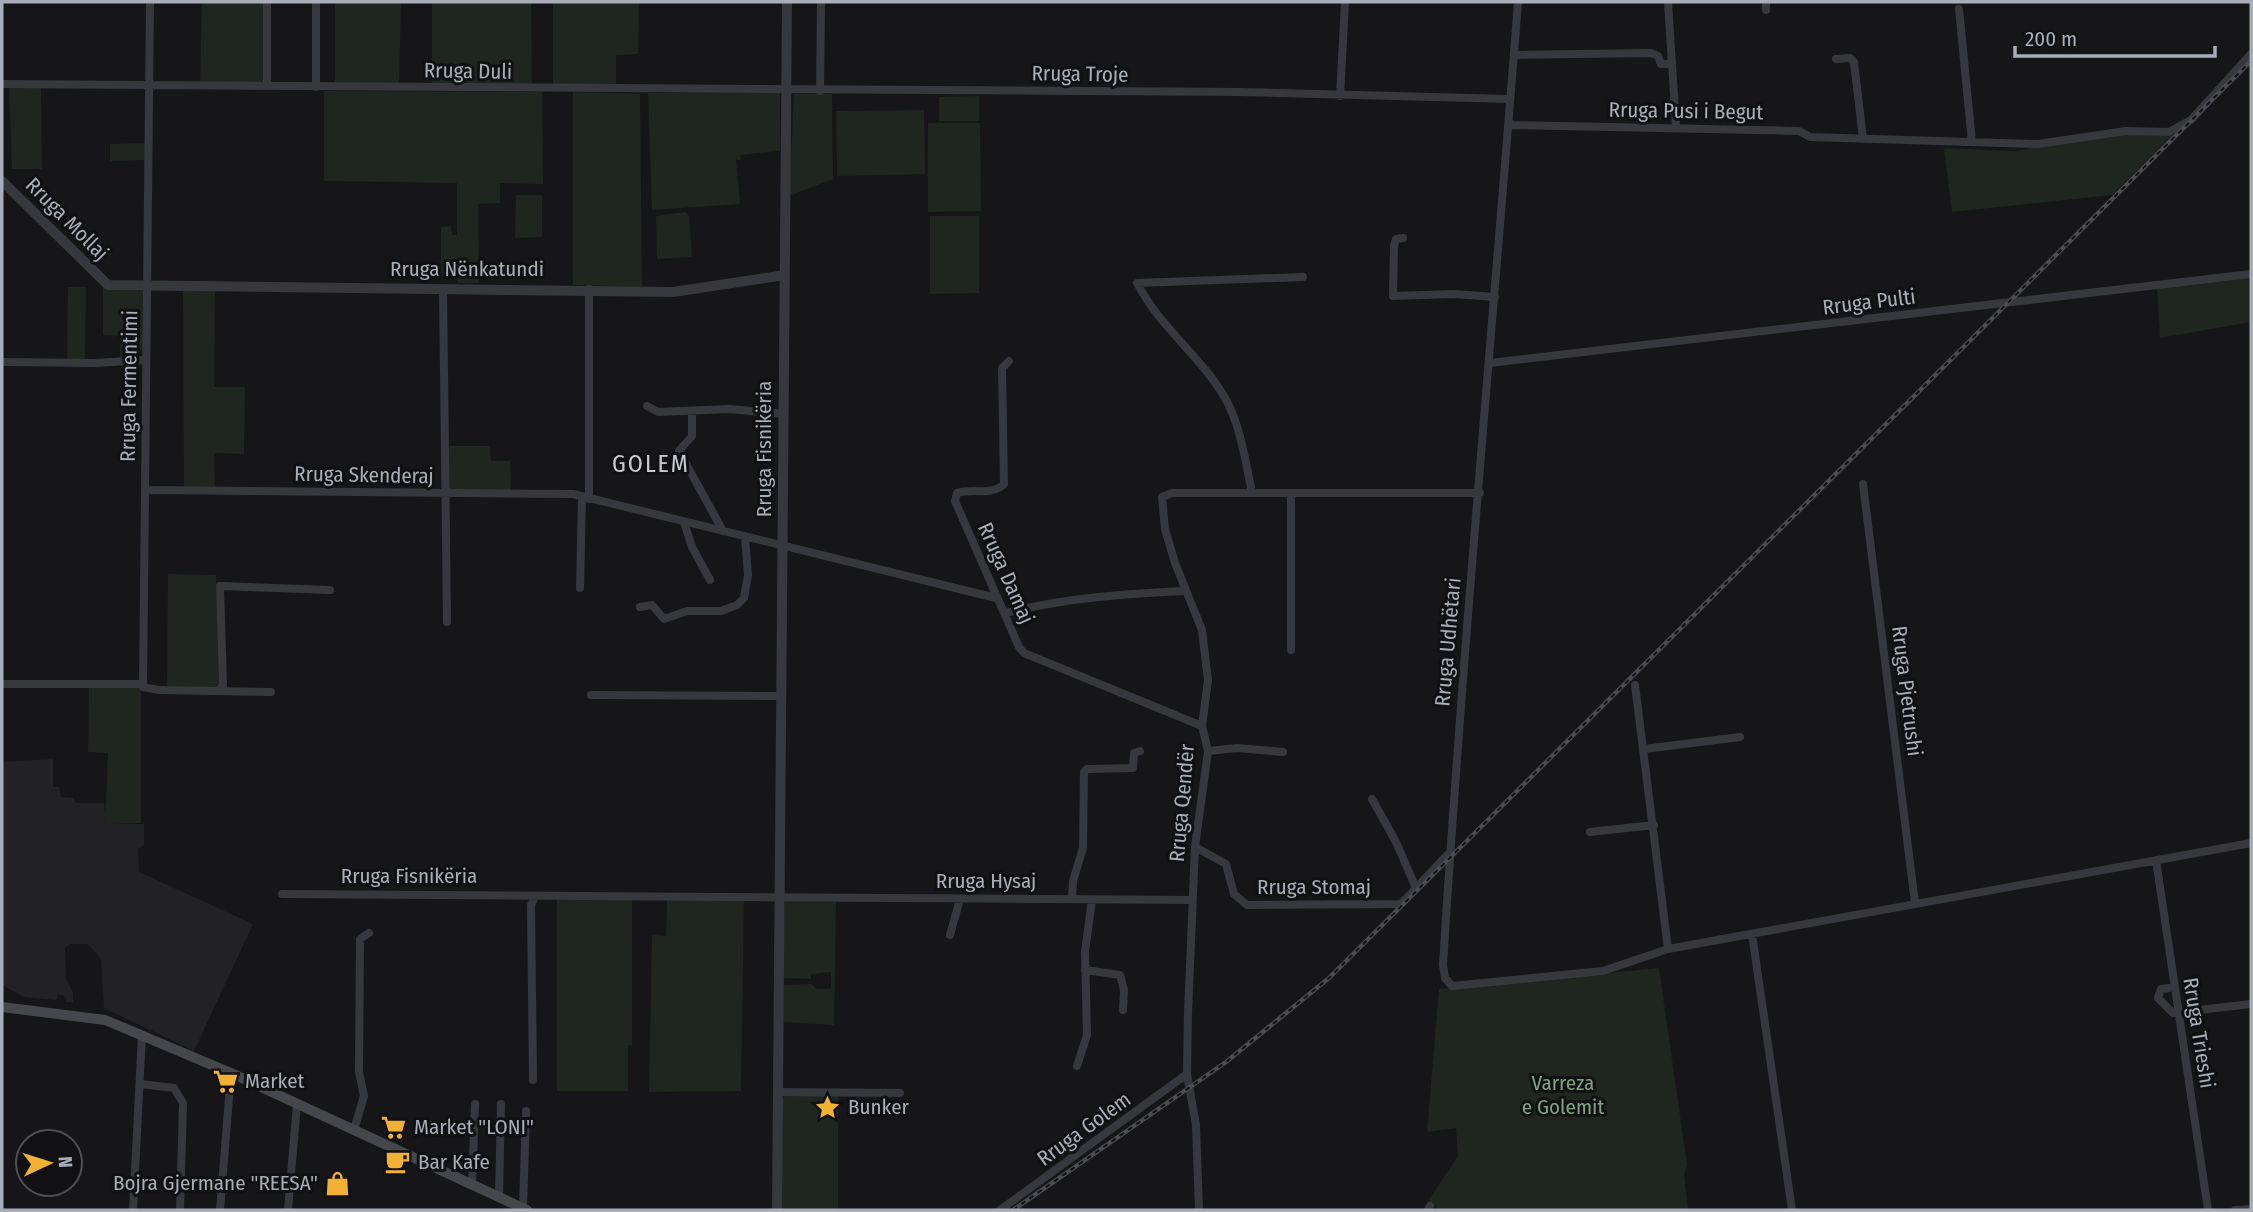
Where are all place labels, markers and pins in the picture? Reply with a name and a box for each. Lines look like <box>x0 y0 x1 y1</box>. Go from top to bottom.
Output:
supermarket icon: Market <box>211 1067 239 1095</box>
place label: Market <box>245 1068 305 1094</box>
place icon: Bunker <box>814 1093 842 1121</box>
place label: Bunker <box>848 1094 910 1120</box>
supermarket icon: Market "LONI" <box>380 1113 408 1141</box>
place label: Market "LONI" <box>414 1114 534 1140</box>
cafe icon: Bar Kafe <box>384 1148 412 1176</box>
place label: Bar Kafe <box>418 1149 490 1175</box>
shop icon: Bojra Gjermane "REESA" <box>324 1169 352 1197</box>
place label: Bojra Gjermane "REESA" <box>113 1170 318 1196</box>

